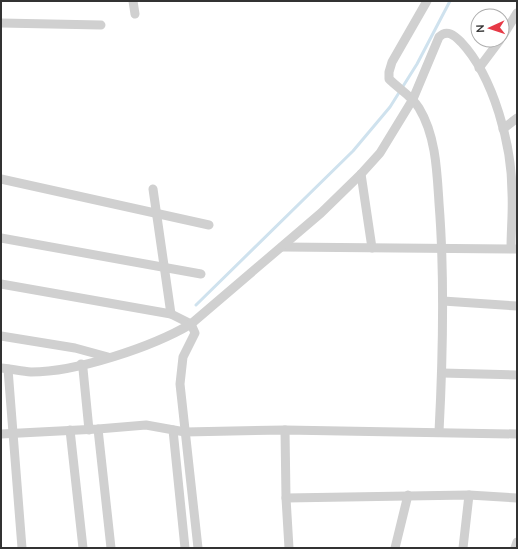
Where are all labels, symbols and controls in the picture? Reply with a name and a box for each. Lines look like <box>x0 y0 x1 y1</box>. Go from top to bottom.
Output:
north arrow <box>470 8 510 48</box>
text: N <box>473 24 488 33</box>

